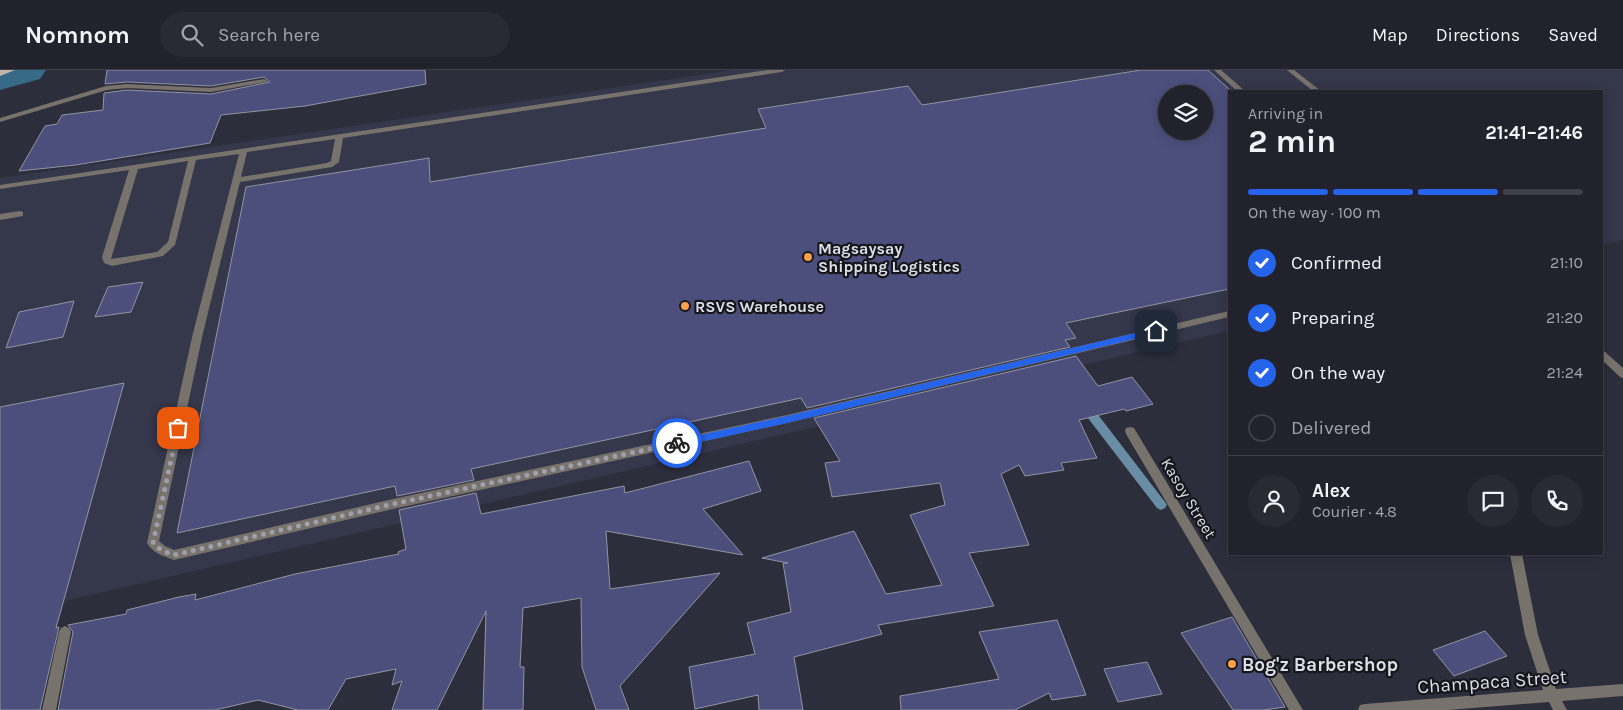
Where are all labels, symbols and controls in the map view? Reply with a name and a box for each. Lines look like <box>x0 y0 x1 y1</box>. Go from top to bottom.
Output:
search box <box>160 12 510 57</box>
text: Nomnom <box>25 21 130 49</box>
icon: search <box>178 21 206 49</box>
text: Search here <box>218 24 320 46</box>
text: Map <box>1372 24 1408 46</box>
text: Directions <box>1436 24 1520 46</box>
text: Saved <box>1548 24 1598 46</box>
map controls <box>1158 85 1213 140</box>
button: layers <box>1158 85 1213 140</box>
text: Arriving in <box>1248 104 1323 123</box>
text: 21:41–21:46 <box>1485 122 1583 144</box>
text: 2 min <box>1248 123 1336 160</box>
text: On the way · 100 m <box>1248 203 1381 222</box>
place label: Magsaysay Shipping Logistics <box>818 239 960 276</box>
icon: check <box>1248 249 1276 277</box>
marker: Magsaysay Shipping Logistics <box>802 251 814 263</box>
text: Confirmed <box>1291 252 1382 274</box>
text: 21:10 <box>1550 253 1583 272</box>
place label: RSVS Warehouse <box>695 297 824 316</box>
marker: RSVS Warehouse <box>679 300 691 312</box>
icon: check <box>1248 304 1276 332</box>
text: Preparing <box>1291 307 1374 329</box>
text: 21:20 <box>1546 308 1583 327</box>
pin <box>1135 310 1177 352</box>
icon: home <box>1142 317 1170 345</box>
icon: check <box>1248 359 1276 387</box>
text: On the way <box>1291 362 1385 384</box>
text: 21:24 <box>1547 363 1583 382</box>
pin <box>157 407 199 449</box>
icon: bag <box>164 414 192 442</box>
text: Delivered <box>1291 417 1371 439</box>
courier <box>652 418 702 468</box>
icon: bike <box>663 429 691 457</box>
street label: Kasoy Street <box>1157 454 1220 542</box>
button: person <box>1248 475 1300 527</box>
button: chat <box>1467 475 1519 527</box>
button: phone <box>1531 475 1583 527</box>
text: Alex <box>1312 480 1350 502</box>
text: Courier · 4.8 <box>1312 502 1397 521</box>
place label: Bog'z Barbershop <box>1242 654 1398 676</box>
marker: Bog'z Barbershop <box>1226 658 1238 670</box>
street label: Champaca Street <box>1417 666 1568 698</box>

